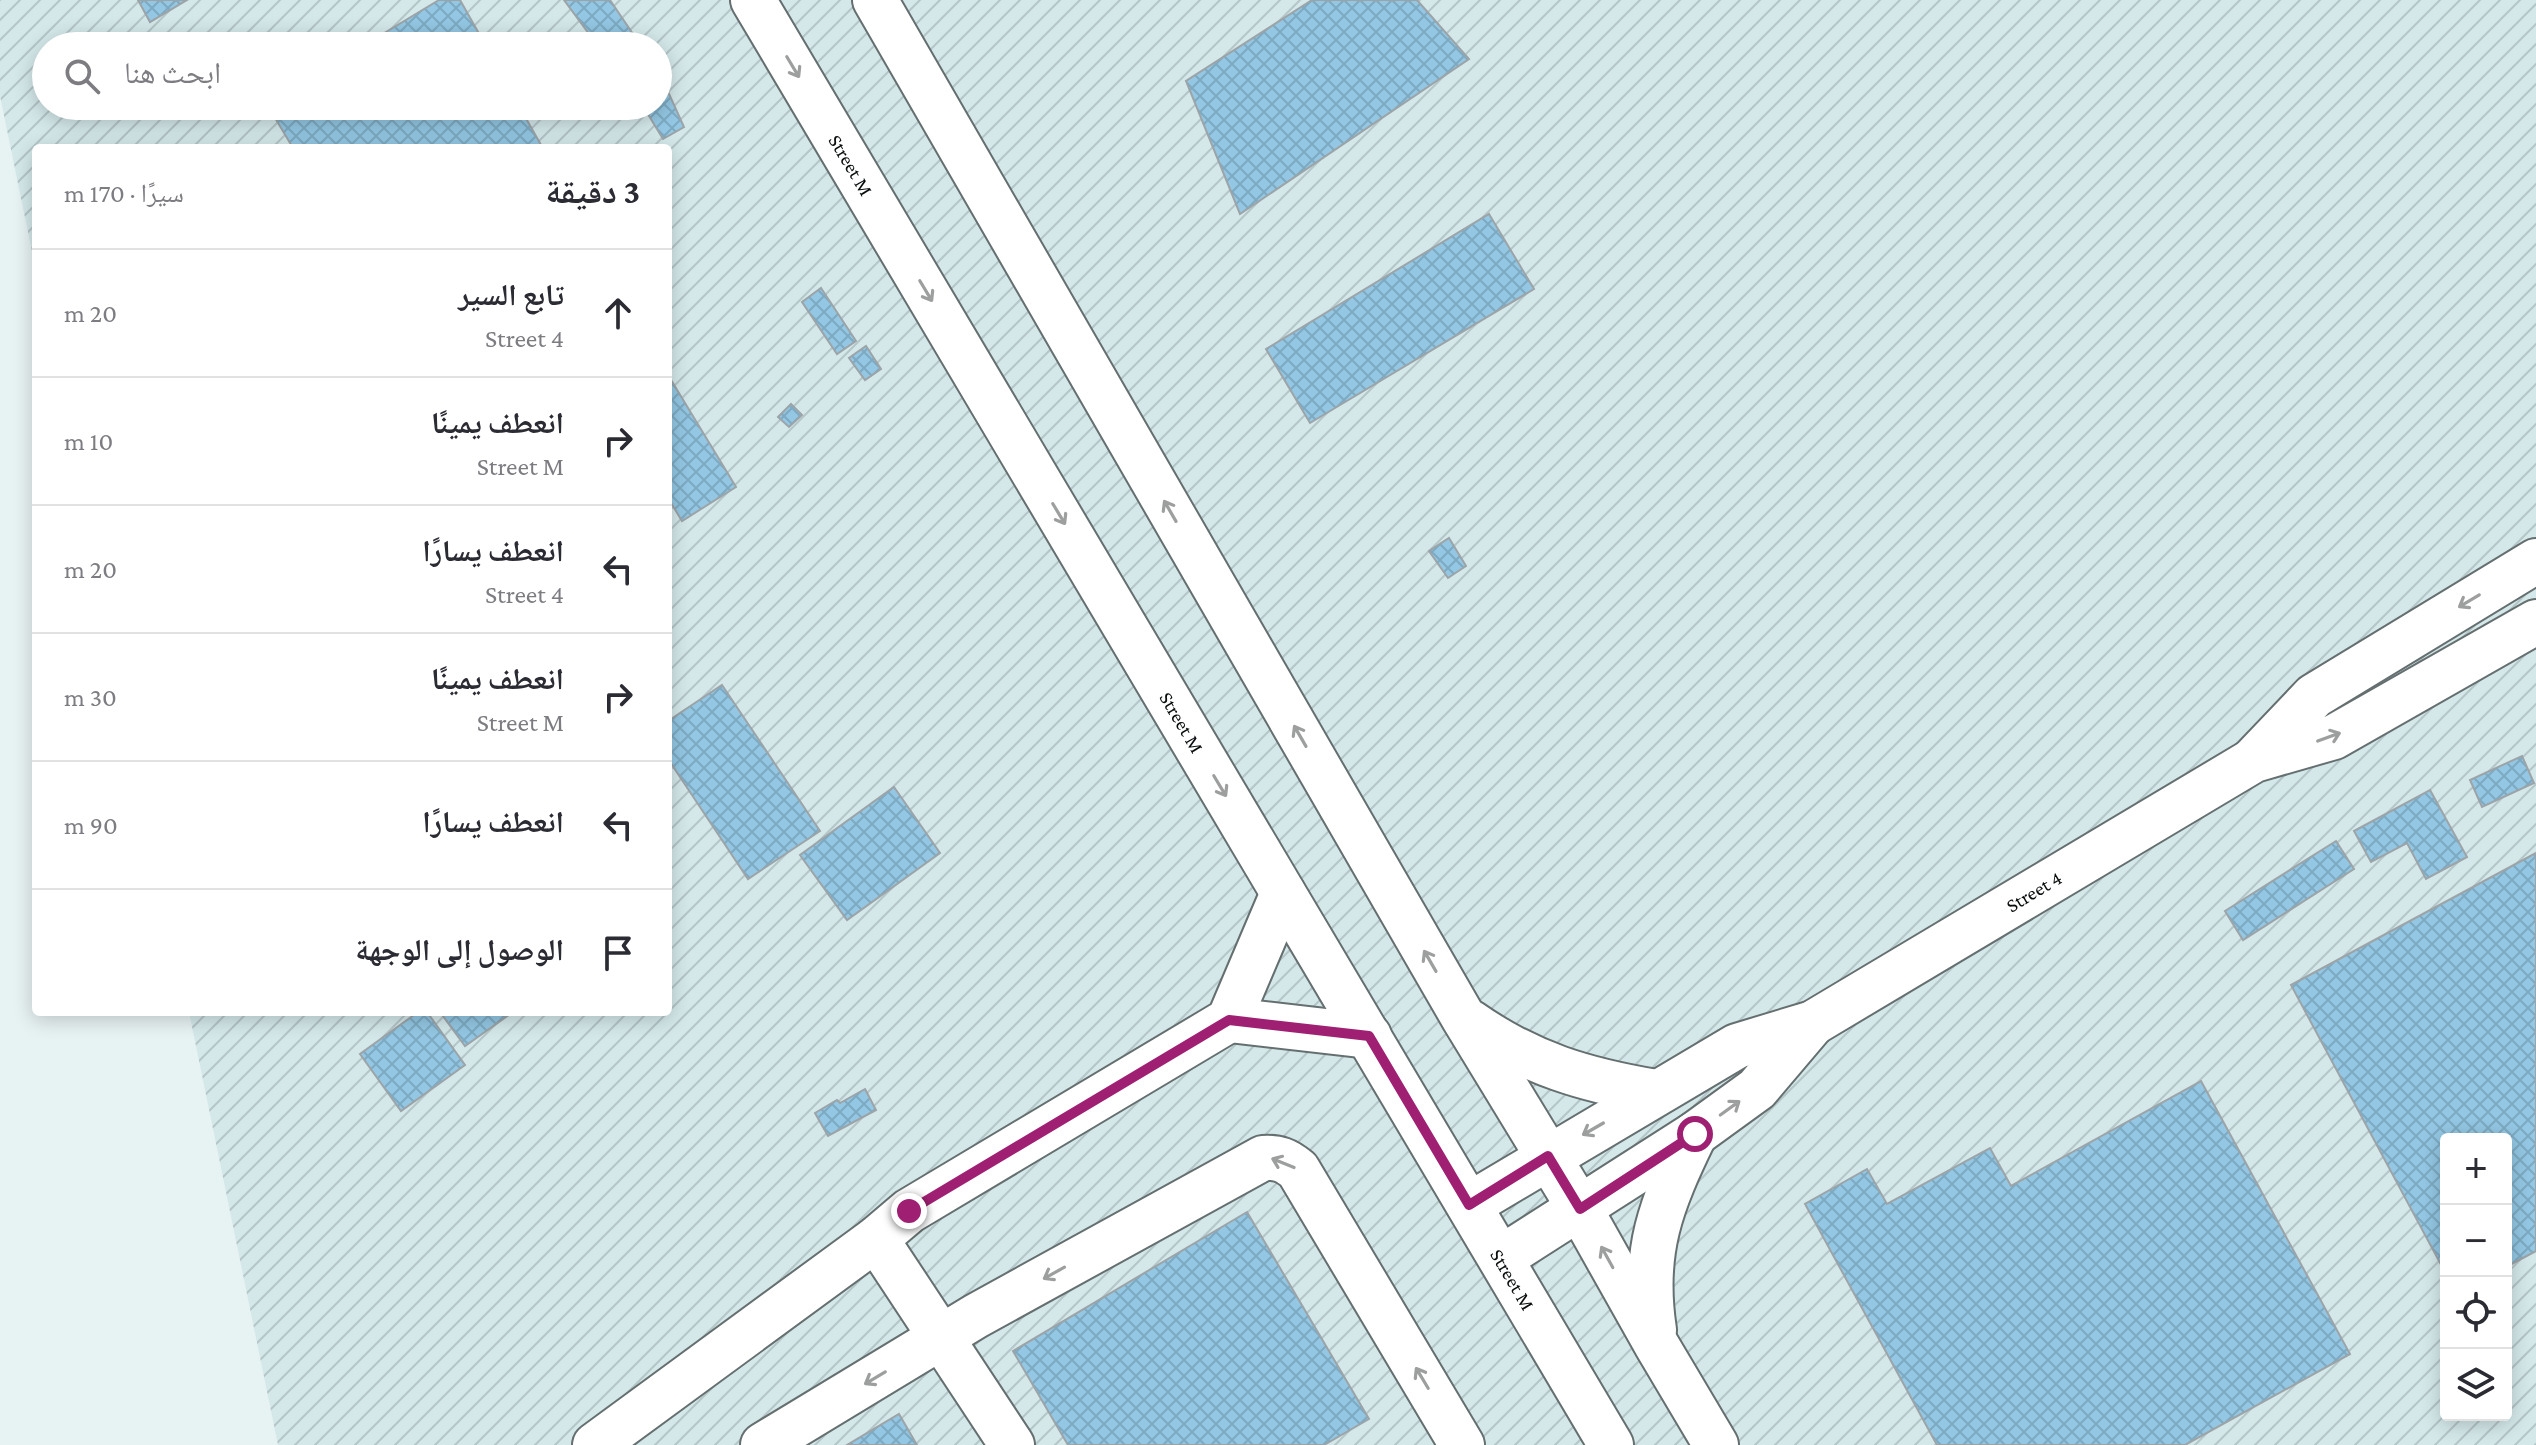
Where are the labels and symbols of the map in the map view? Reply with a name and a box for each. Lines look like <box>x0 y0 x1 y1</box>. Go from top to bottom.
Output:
one-way arrow <box>785 55 801 78</box>
street label: Street M <box>824 131 878 200</box>
one-way arrow <box>918 279 934 302</box>
one-way arrow <box>1162 500 1178 523</box>
one-way arrow <box>1051 502 1067 525</box>
one-way arrow <box>2458 594 2481 610</box>
street label: Street M <box>1155 688 1208 757</box>
one-way arrow <box>1292 725 1308 748</box>
one-way arrow <box>2316 729 2341 743</box>
one-way arrow <box>1212 774 1228 797</box>
street label: Street 4 <box>2002 866 2065 916</box>
one-way arrow <box>1422 950 1437 974</box>
one-way arrow <box>1719 1100 1741 1116</box>
route start <box>1677 1116 1713 1152</box>
one-way arrow <box>1582 1121 1605 1137</box>
one-way arrow <box>1271 1155 1295 1169</box>
route end <box>891 1193 927 1229</box>
street label: Street M <box>1486 1245 1539 1314</box>
one-way arrow <box>1599 1245 1614 1269</box>
one-way arrow <box>1043 1265 1066 1281</box>
one-way arrow <box>1414 1367 1430 1390</box>
one-way arrow <box>864 1370 887 1386</box>

